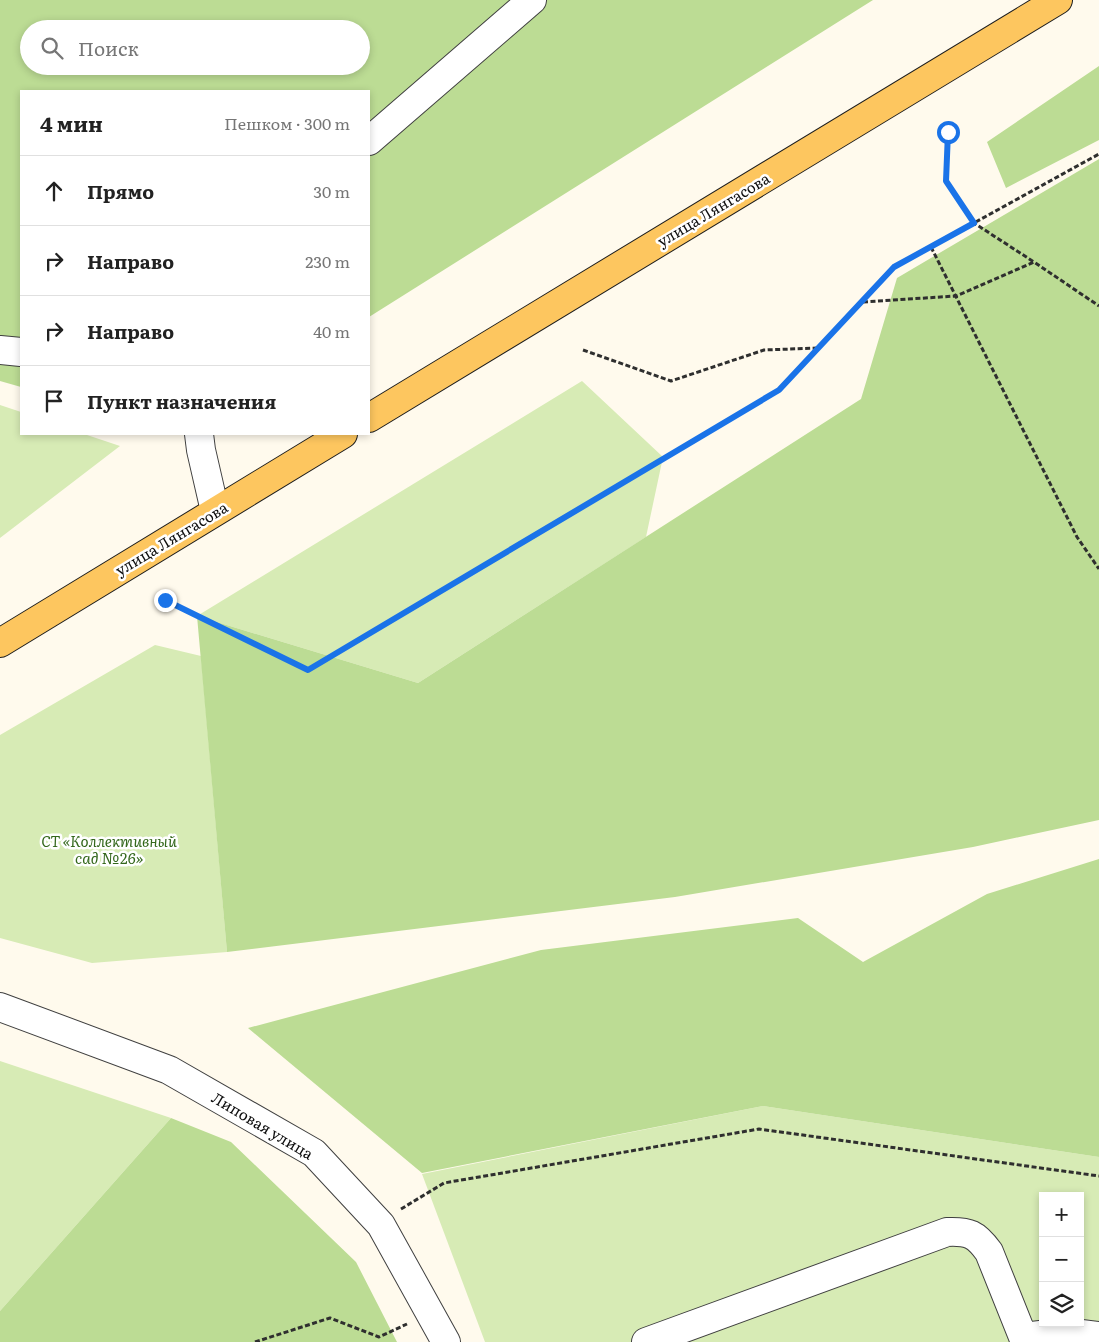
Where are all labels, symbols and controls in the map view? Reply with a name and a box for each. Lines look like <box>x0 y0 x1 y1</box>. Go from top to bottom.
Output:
search box <box>20 20 370 75</box>
icon: search <box>38 34 66 62</box>
text: Поиск <box>78 34 139 62</box>
text: 4 мин <box>40 107 103 138</box>
text: Пешком · 300 m <box>224 111 350 135</box>
route start <box>937 121 960 144</box>
street label: улица Лянгасова <box>652 166 774 252</box>
icon: ahead <box>40 177 68 205</box>
text: Прямо <box>87 177 154 205</box>
text: 30 m <box>313 179 350 203</box>
icon: right <box>40 247 68 275</box>
text: Направо <box>87 247 174 275</box>
text: 230 m <box>305 249 350 273</box>
icon: right <box>40 317 68 345</box>
text: Направо <box>87 317 174 345</box>
text: 40 m <box>313 319 350 343</box>
icon: arrive <box>40 387 68 415</box>
text: Пункт назначения <box>87 387 276 415</box>
street label: улица Лянгасова <box>110 495 232 581</box>
route end <box>154 589 177 612</box>
park label: СТ «Коллективный сад №26» <box>41 829 177 869</box>
street label: Липовая улица <box>208 1085 319 1165</box>
map controls <box>1039 1192 1084 1327</box>
button: + <box>1039 1192 1084 1237</box>
button: − <box>1039 1237 1084 1282</box>
button: layers <box>1039 1282 1084 1327</box>

